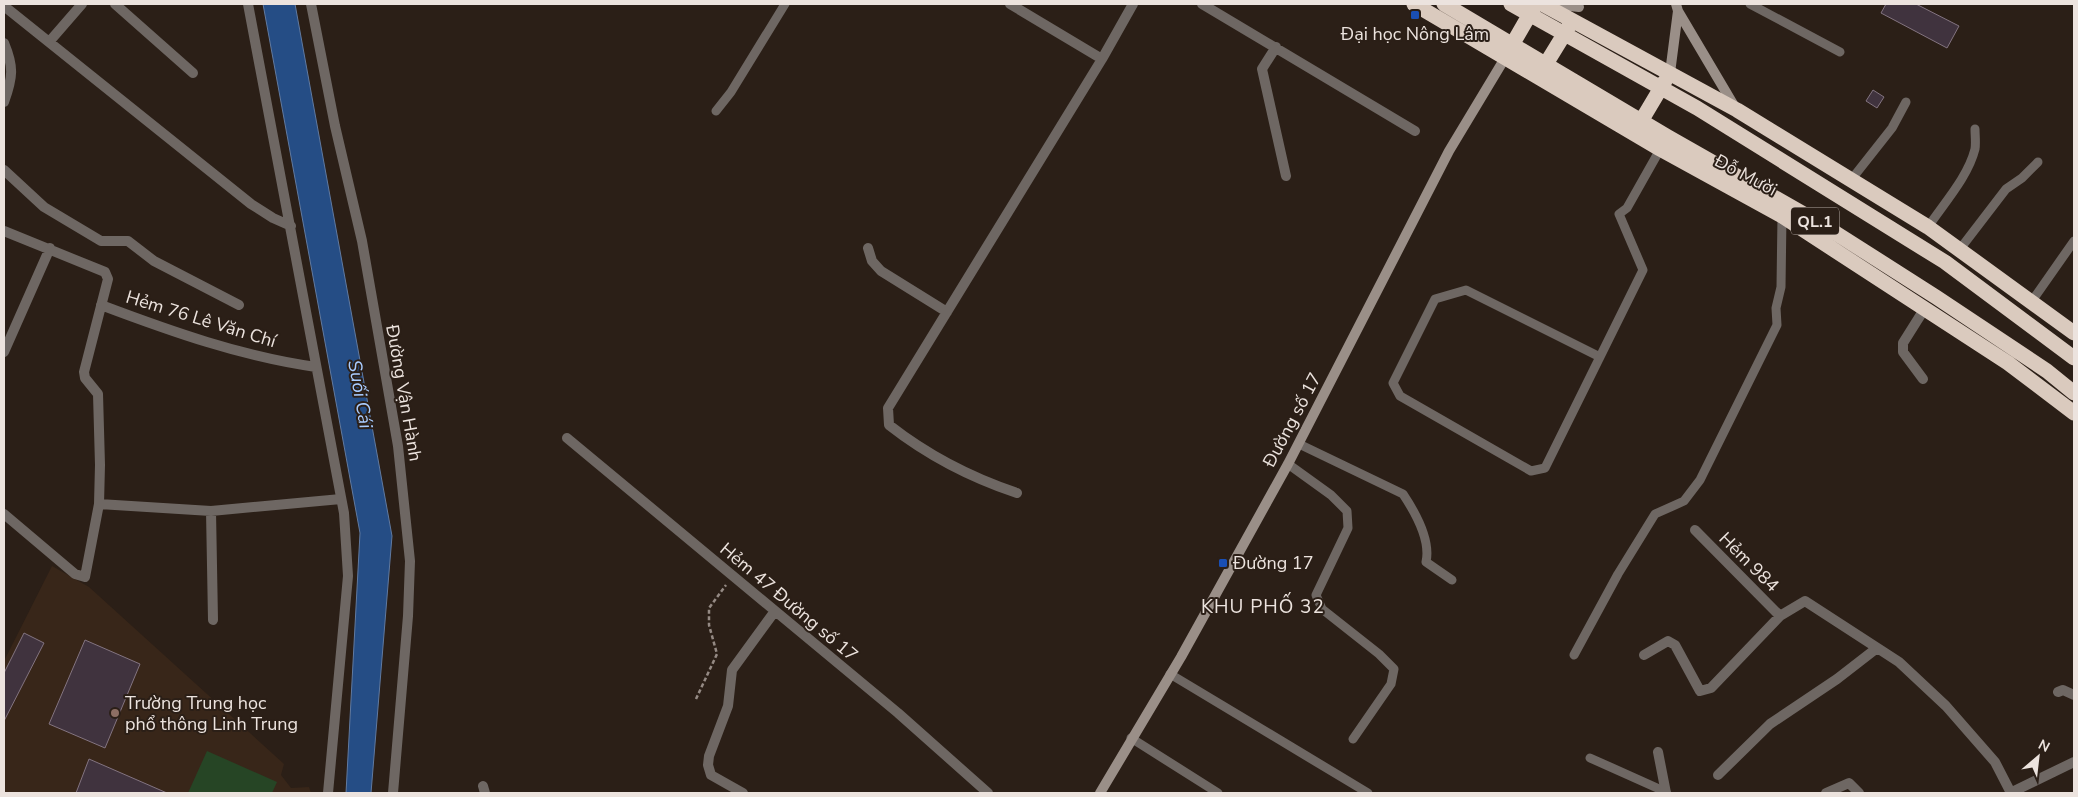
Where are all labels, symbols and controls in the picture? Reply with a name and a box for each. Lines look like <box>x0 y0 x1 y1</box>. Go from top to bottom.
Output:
marker: Đại học Nông Lâm <box>1409 9 1421 21</box>
place label: Đại học Nông Lâm <box>1340 22 1489 46</box>
street label: Đỗ Mười <box>1710 148 1782 201</box>
road number: QL.1 <box>1791 208 1839 235</box>
street label: Hẻm 76 Lê Văn Chí <box>123 285 280 353</box>
street label: Đường Vận Hành <box>380 322 428 463</box>
water label: Suối Cái <box>341 358 379 431</box>
street label: Đường số 17 <box>1257 369 1327 472</box>
street label: Hẻm 984 <box>1714 527 1784 597</box>
street label: Hẻm 47 Đường số 17 <box>715 537 863 667</box>
place label: Đường 17 <box>1232 551 1313 575</box>
marker: Đường 17 <box>1217 557 1229 569</box>
district label: KHU PHỐ 32 <box>1201 592 1325 620</box>
place label: Trường Trung học phổ thông Linh Trung <box>125 691 298 736</box>
marker: Trường Trung học phổ thông Linh Trung <box>109 707 121 719</box>
north arrow <box>2013 732 2063 782</box>
text: N <box>2035 735 2053 757</box>

